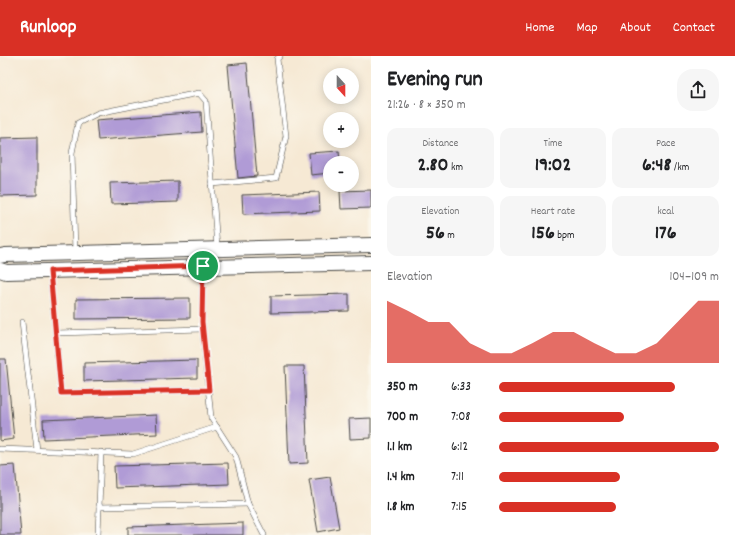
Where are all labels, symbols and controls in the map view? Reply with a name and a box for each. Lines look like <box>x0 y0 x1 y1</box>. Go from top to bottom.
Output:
text: Runloop <box>20 15 76 42</box>
text: Home <box>525 18 554 38</box>
text: Map <box>576 18 598 38</box>
text: About <box>620 18 651 38</box>
text: Contact <box>673 18 715 38</box>
text: Evening run <box>387 65 483 96</box>
north arrow <box>323 68 359 104</box>
map controls <box>323 68 359 192</box>
button: share <box>677 69 719 111</box>
text: 21:26 · 8 × 350 m <box>387 96 466 115</box>
button: + <box>323 112 359 148</box>
text: Distance <box>422 136 458 152</box>
text: Time <box>544 136 562 152</box>
text: Pace <box>656 136 675 152</box>
text: 2.80 <box>418 152 449 180</box>
text: 19:02 <box>535 152 571 180</box>
text: 6:48 <box>642 152 672 180</box>
button: − <box>323 156 359 192</box>
text: km <box>449 160 463 176</box>
text: /km <box>672 160 689 176</box>
text: Elevation <box>421 204 459 220</box>
text: Heart rate <box>531 204 575 220</box>
text: kcal <box>657 204 674 220</box>
text: 56 <box>426 220 445 248</box>
text: 156 <box>531 220 555 248</box>
text: 176 <box>655 220 677 248</box>
text: m <box>445 228 455 244</box>
text: bpm <box>555 228 575 244</box>
pin <box>186 249 220 283</box>
icon: arrive <box>192 255 214 277</box>
text: Elevation <box>387 268 432 287</box>
text: 104–109 m <box>669 268 719 287</box>
text: 350 m <box>387 378 418 397</box>
text: 6:33 <box>451 378 471 397</box>
text: 700 m <box>387 408 418 427</box>
text: 7:08 <box>451 408 470 427</box>
text: 1.1 km <box>387 438 412 457</box>
text: 6:12 <box>451 438 468 457</box>
text: 1.4 km <box>387 468 415 487</box>
text: 7:11 <box>451 468 464 487</box>
text: 1.8 km <box>387 498 414 517</box>
text: 7:15 <box>451 498 467 517</box>

